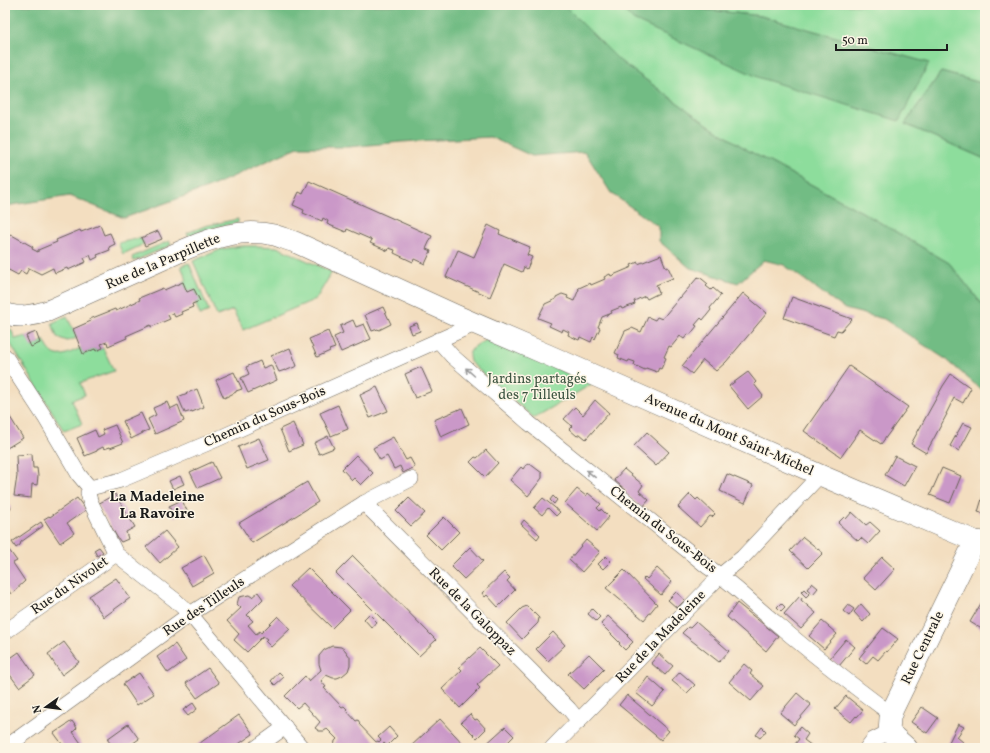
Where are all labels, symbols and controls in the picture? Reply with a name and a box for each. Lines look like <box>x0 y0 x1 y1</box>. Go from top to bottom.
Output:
scale bar <box>836 26 947 52</box>
text: 50 m <box>842 33 868 49</box>
street label: Rue de la Parpillette <box>103 229 223 295</box>
one-way arrow <box>465 367 475 377</box>
park label: Jardins partagés des 7 Tilleuls <box>487 370 587 405</box>
street label: Chemin du Sous-Bois <box>201 382 329 452</box>
street label: Avenue du Mont Saint-Michel <box>641 389 817 481</box>
one-way arrow <box>586 469 597 478</box>
street label: Chemin du Sous-Bois <box>605 482 721 578</box>
district label: La Madeleine La Ravoire <box>109 487 205 525</box>
street label: Rue du Nivolet <box>28 552 113 620</box>
street label: Rue de la Galoppaz <box>424 564 520 660</box>
street label: Rue des Tilleuls <box>159 573 249 641</box>
street label: Rue de la Madeleine <box>612 586 711 688</box>
street label: Rue Centrale <box>897 608 949 688</box>
north arrow <box>26 687 66 727</box>
text: N <box>30 703 46 715</box>

